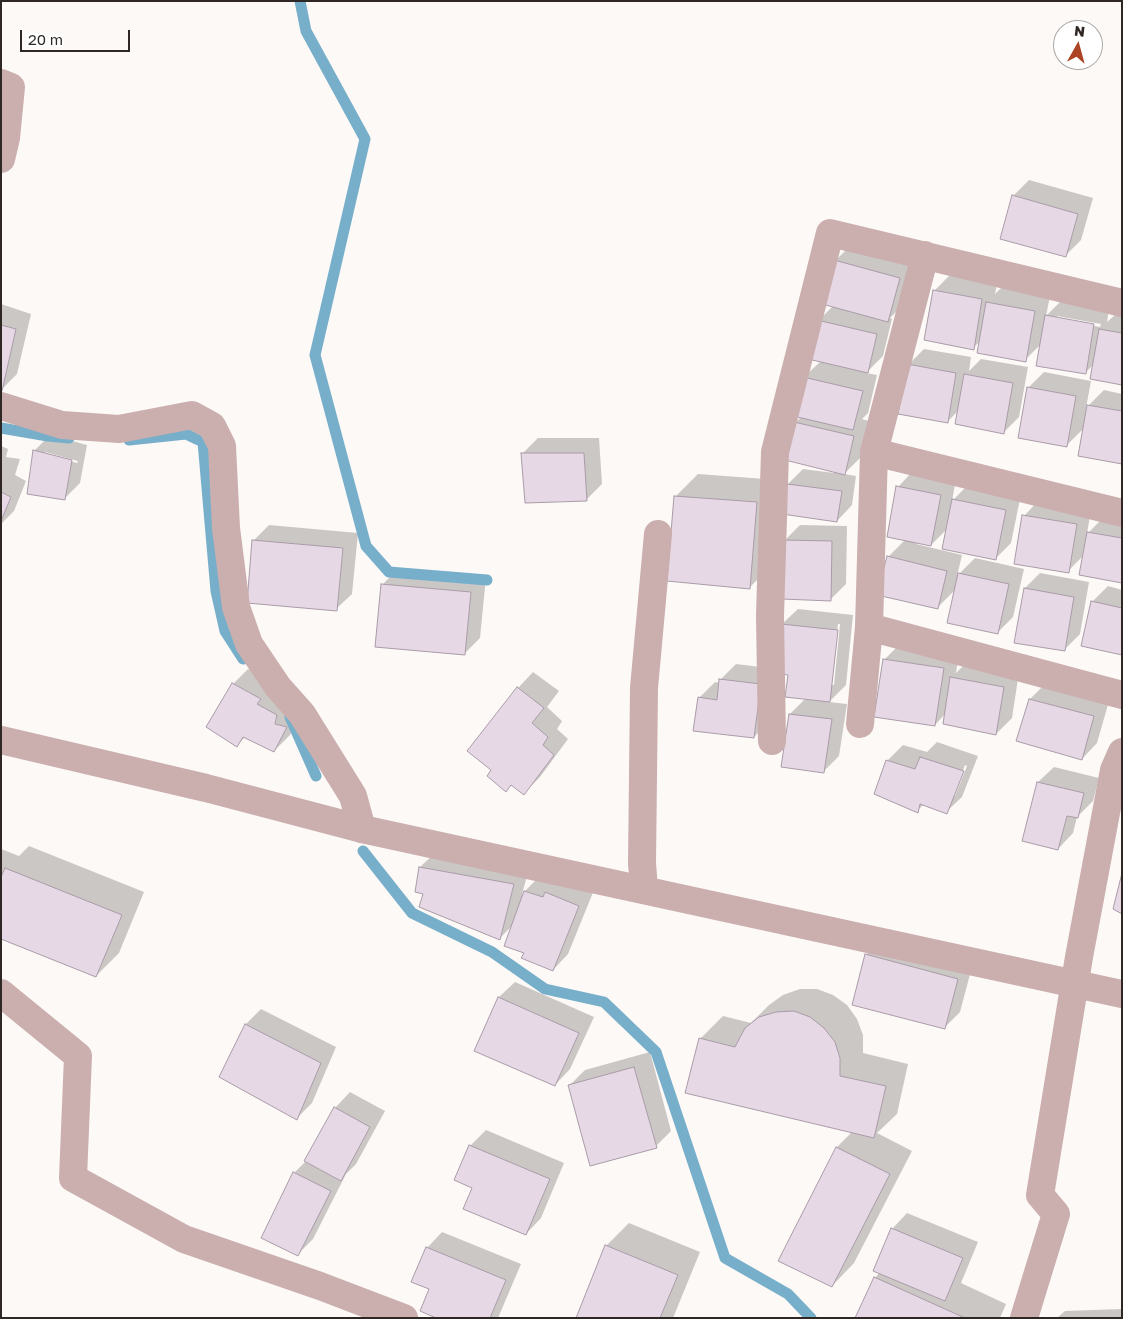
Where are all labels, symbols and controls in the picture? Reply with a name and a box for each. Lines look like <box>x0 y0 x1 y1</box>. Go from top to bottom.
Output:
scale bar <box>22 20 132 52</box>
north arrow <box>1053 20 1103 70</box>
text: N <box>1073 22 1086 40</box>
text: 20 m <box>28 30 63 48</box>

